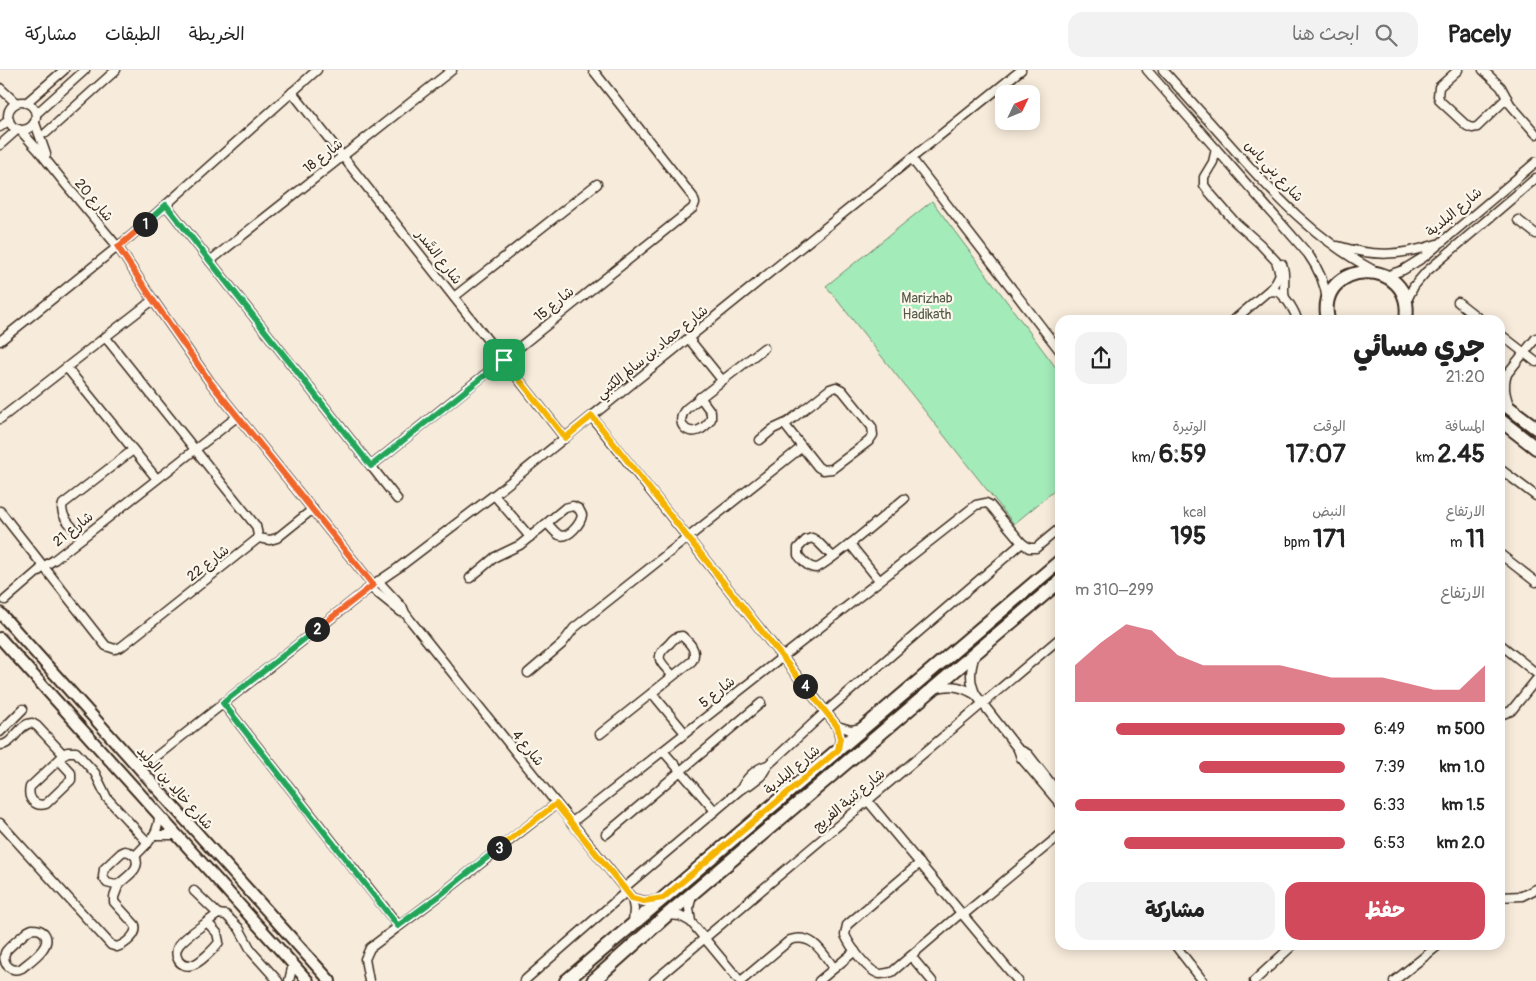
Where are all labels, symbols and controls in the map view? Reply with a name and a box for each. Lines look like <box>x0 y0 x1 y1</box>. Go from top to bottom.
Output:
search box <box>1068 12 1418 57</box>
text: Pacely <box>1448 20 1511 49</box>
icon: search <box>1372 21 1400 49</box>
text: ابحث هنا <box>1292 22 1360 46</box>
text: مشاركة <box>25 23 77 46</box>
text: الطبقات <box>105 23 161 46</box>
text: الخريطة <box>189 23 245 46</box>
north arrow <box>995 85 1040 130</box>
map controls <box>995 85 1040 130</box>
street label: شارع 18 <box>300 135 347 178</box>
street label: شارع بني ياس <box>1238 137 1307 208</box>
street label: شارع 20 <box>70 175 117 226</box>
street label: شارع البلدية <box>1423 184 1486 241</box>
pin: 1 <box>132 212 158 236</box>
text: 1 <box>143 216 148 233</box>
street label: شارع السَّدر <box>411 226 466 288</box>
street label: شارع 15 <box>531 283 578 326</box>
park label: Marizhab Hadikath <box>901 290 953 323</box>
street label: شارع حماد بن سالم الكتبي <box>593 302 714 405</box>
text: جري مسائي <box>1353 330 1485 365</box>
button: share <box>1075 332 1127 384</box>
pin <box>483 339 525 381</box>
icon: arrive <box>490 346 518 374</box>
text: 21:20 <box>1446 367 1485 387</box>
text: الوتيرة <box>1173 418 1206 435</box>
text: الوقت <box>1313 418 1346 435</box>
text: المسافة <box>1445 418 1485 435</box>
text: 6:59 <box>1159 439 1206 470</box>
text: 17:07 <box>1286 439 1346 470</box>
text: 2.45 <box>1437 439 1485 470</box>
text: /km <box>1132 449 1159 466</box>
text: km <box>1416 449 1437 466</box>
text: النبض <box>1312 503 1346 520</box>
text: الارتفاع <box>1446 503 1485 520</box>
text: kcal <box>1184 504 1206 521</box>
street label: شارع 21 <box>49 508 97 551</box>
text: 195 <box>1170 521 1206 552</box>
text: 171 <box>1313 524 1346 555</box>
text: 11 <box>1465 524 1485 555</box>
text: bpm <box>1284 534 1313 551</box>
text: m <box>1450 534 1465 551</box>
street label: شارع 22 <box>183 541 233 586</box>
text: 299–310 m <box>1075 580 1154 600</box>
text: الارتفاع <box>1440 583 1485 603</box>
pin: 2 <box>304 616 330 642</box>
text: 2 <box>314 621 321 638</box>
street label: شارع 5 <box>696 673 739 712</box>
pin: 4 <box>792 674 818 698</box>
text: 4 <box>801 678 810 695</box>
text: 6:49 <box>1374 719 1405 739</box>
text: 500 m <box>1437 719 1485 739</box>
street label: شارع 4 <box>508 727 548 770</box>
street label: شارع البلدية <box>761 742 824 799</box>
street label: شارع خالِد بن الوليد <box>132 743 217 834</box>
text: 7:39 <box>1375 757 1405 777</box>
text: 1.0 km <box>1440 757 1485 777</box>
street label: شارع ثنية الفريج <box>810 765 889 836</box>
text: 6:33 <box>1374 795 1405 815</box>
text: 1.5 km <box>1442 795 1485 815</box>
text: 6:53 <box>1374 833 1405 853</box>
text: 2.0 km <box>1437 833 1485 853</box>
pin: 3 <box>486 836 512 860</box>
text: 3 <box>496 840 503 857</box>
button: مشاركة <box>1075 882 1275 940</box>
button: حفظ <box>1285 882 1485 940</box>

